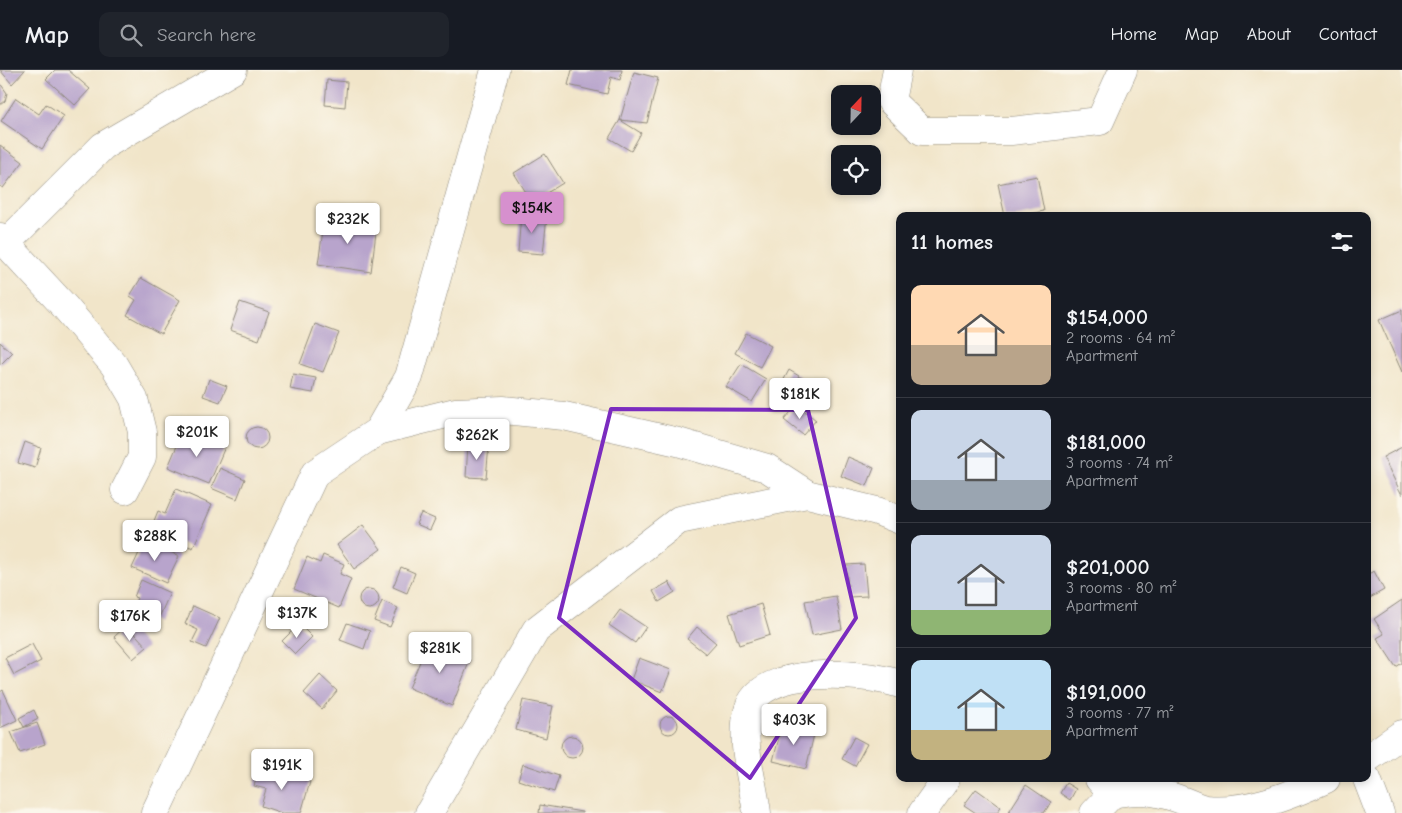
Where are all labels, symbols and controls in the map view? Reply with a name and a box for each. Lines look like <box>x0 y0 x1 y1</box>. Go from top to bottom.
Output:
search box <box>99 12 449 57</box>
text: Map <box>25 21 69 49</box>
icon: search <box>117 21 145 49</box>
text: Search here <box>157 24 256 46</box>
text: Home <box>1110 24 1157 45</box>
text: Map <box>1185 24 1219 45</box>
text: About <box>1247 24 1291 45</box>
text: Contact <box>1319 24 1377 45</box>
north arrow <box>831 85 881 135</box>
map controls <box>831 85 881 195</box>
button: locate <box>831 145 881 195</box>
pin: $154K <box>497 191 567 234</box>
text: $154K <box>512 199 552 217</box>
pin: $232K <box>313 202 383 245</box>
text: $232K <box>327 210 369 228</box>
icon: filters <box>1328 228 1356 256</box>
text: 11 homes <box>911 230 993 254</box>
icon: home <box>951 305 1011 365</box>
text: $154,000 <box>1066 305 1148 329</box>
text: 2 rooms · 64 m² <box>1066 329 1175 347</box>
text: Apartment <box>1066 347 1138 365</box>
pin: $181K <box>765 378 835 420</box>
text: $181K <box>780 385 820 403</box>
pin: $201K <box>162 416 232 458</box>
pin: $262K <box>442 418 512 461</box>
text: $201K <box>176 423 218 441</box>
text: $262K <box>456 426 498 444</box>
icon: home <box>951 430 1011 490</box>
text: $181,000 <box>1066 430 1146 454</box>
text: 3 rooms · 74 m² <box>1066 454 1172 472</box>
text: Apartment <box>1066 472 1138 490</box>
pin: $288K <box>120 520 190 562</box>
text: $288K <box>134 527 177 545</box>
icon: home <box>951 555 1011 615</box>
text: $201,000 <box>1066 555 1149 579</box>
text: 3 rooms · 80 m² <box>1066 579 1176 597</box>
pin: $137K <box>262 596 332 639</box>
text: Apartment <box>1066 597 1138 615</box>
pin: $176K <box>95 600 165 642</box>
text: $137K <box>277 604 317 622</box>
text: $176K <box>110 607 150 625</box>
pin: $281K <box>405 632 475 674</box>
text: $281K <box>419 639 461 657</box>
icon: home <box>951 680 1011 740</box>
text: $191,000 <box>1066 680 1146 704</box>
pin: $403K <box>759 704 829 746</box>
text: 3 rooms · 77 m² <box>1066 704 1174 722</box>
text: $403K <box>772 711 816 729</box>
text: Apartment <box>1066 722 1138 740</box>
pin: $191K <box>247 748 317 791</box>
text: $191K <box>262 756 302 774</box>

